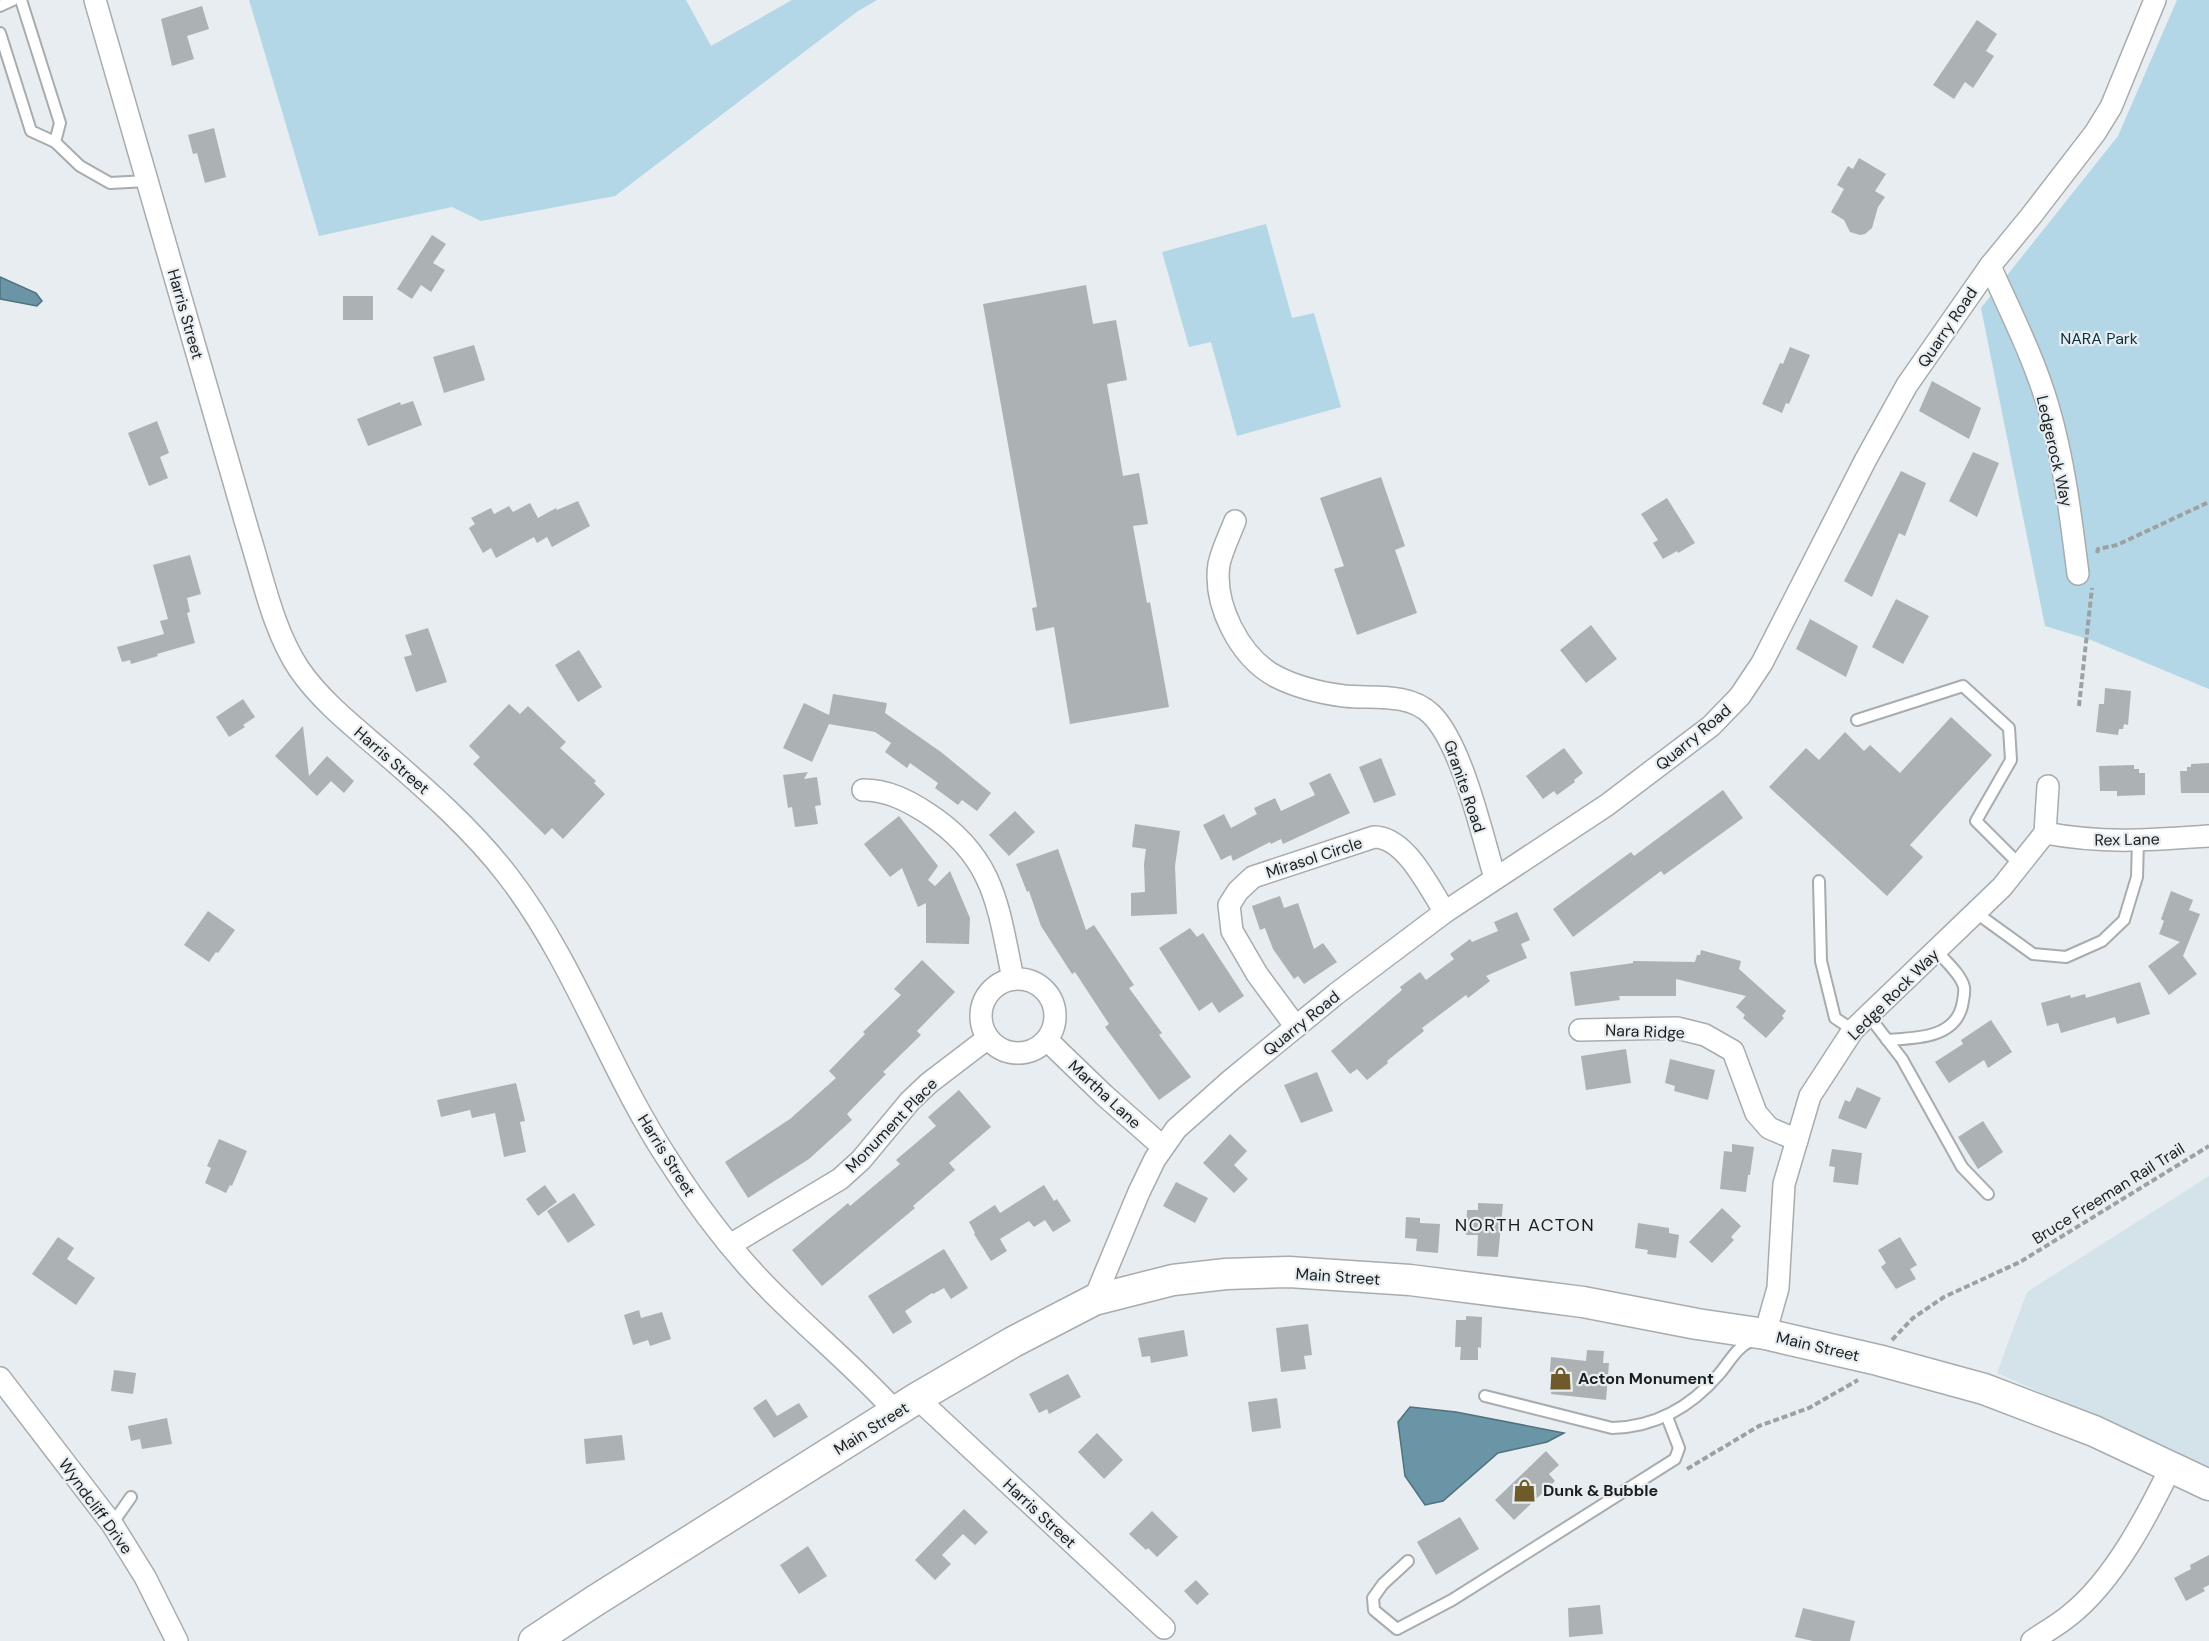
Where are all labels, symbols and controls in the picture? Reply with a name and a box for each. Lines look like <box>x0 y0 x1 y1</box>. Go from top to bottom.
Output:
street label: Harris Street <box>163 267 208 362</box>
street label: Quarry Road <box>1913 283 1982 371</box>
park label: NARA Park <box>2060 328 2138 349</box>
street label: Ledgerock Way <box>2032 393 2078 509</box>
street label: Quarry Road <box>1651 700 1736 775</box>
street label: Harris Street <box>350 722 434 799</box>
street label: Granite Road <box>1439 737 1490 835</box>
street label: Rex Lane <box>2094 828 2160 851</box>
street label: Mirasol Circle <box>1263 832 1365 883</box>
street label: Ledge Rock Way <box>1843 944 1944 1045</box>
street label: Quarry Road <box>1259 986 1344 1061</box>
street label: Nara Ridge <box>1605 1020 1685 1043</box>
street label: Martha Lane <box>1064 1055 1145 1133</box>
street label: Monument Place <box>841 1073 942 1177</box>
street label: Harris Street <box>633 1110 700 1200</box>
street label: Bruce Freeman Rail Trail <box>2028 1138 2188 1249</box>
district label: NORTH ACTON <box>1455 1213 1595 1237</box>
street label: Main Street <box>1295 1263 1381 1290</box>
street label: Main Street <box>1774 1327 1862 1366</box>
shop icon: Acton Monument <box>1547 1365 1573 1391</box>
place label: Acton Monument <box>1578 1368 1714 1389</box>
street label: Main Street <box>830 1397 913 1460</box>
street label: Wyndcliff Drive <box>54 1454 137 1558</box>
street label: Harris Street <box>999 1474 1081 1553</box>
shop icon: Dunk & Bubble <box>1512 1477 1538 1503</box>
place label: Dunk & Bubble <box>1543 1480 1658 1501</box>

